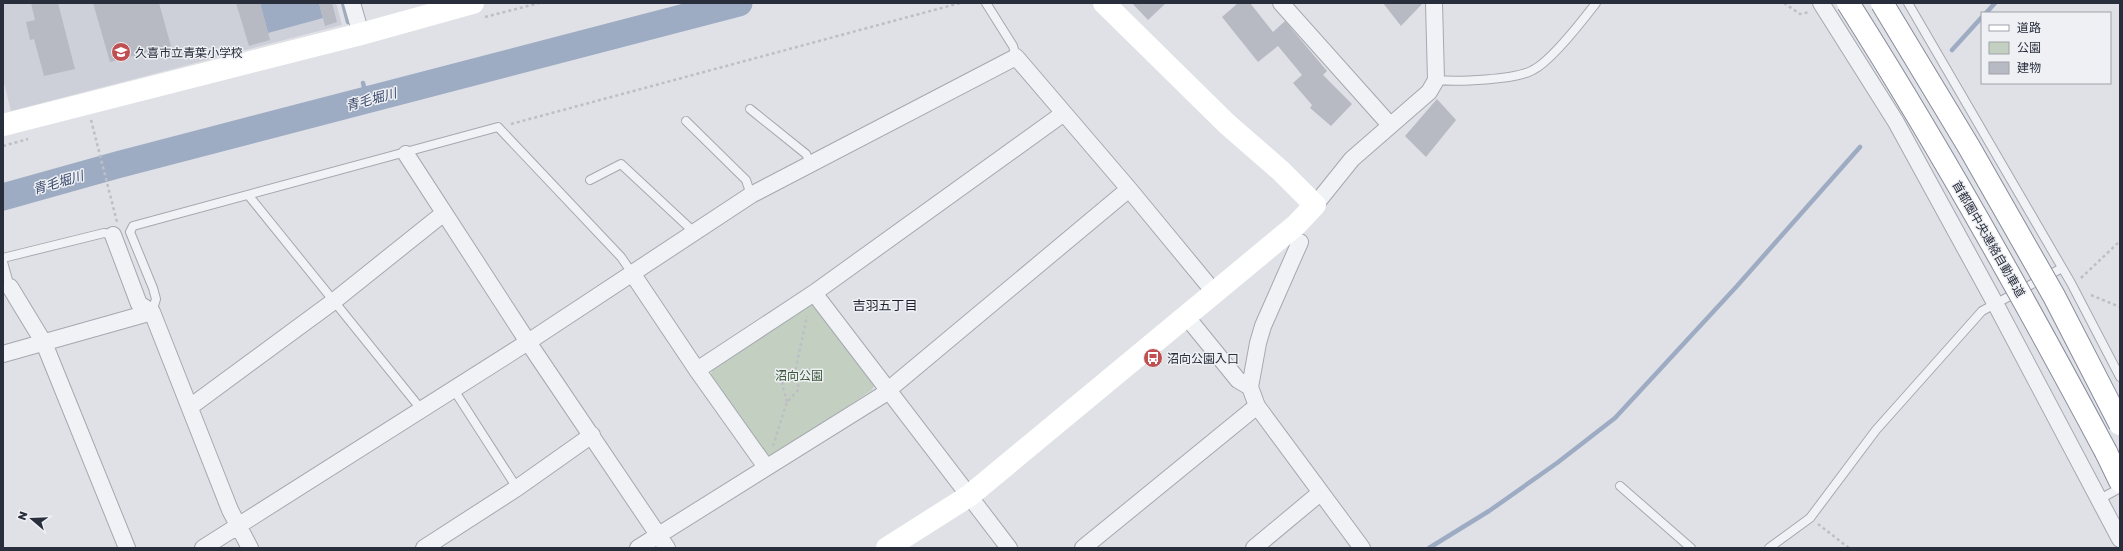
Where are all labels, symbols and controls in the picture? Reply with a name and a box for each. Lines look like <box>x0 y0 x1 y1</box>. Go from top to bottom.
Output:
legend <box>1981 12 2111 84</box>
text: 道路 <box>2017 20 2041 35</box>
text: 公園 <box>2017 40 2041 55</box>
school or university icon: 久喜市立青葉小学校 <box>110 41 132 63</box>
place label: 久喜市立青葉小学校 <box>135 45 243 60</box>
text: 建物 <box>2017 60 2041 75</box>
water label: 青毛堀川 <box>344 84 400 113</box>
water label: 青毛堀川 <box>31 167 87 197</box>
street label: 首都圏中央連絡自動車道 <box>1950 178 2028 300</box>
district label: 吉羽五丁目 <box>852 297 918 313</box>
bus stop icon: 沼向公園入口 <box>1142 347 1164 369</box>
place label: 沼向公園入口 <box>1167 351 1239 366</box>
park label: 沼向公園 <box>775 368 823 383</box>
north arrow <box>12 499 52 539</box>
text: N <box>15 510 30 522</box>

